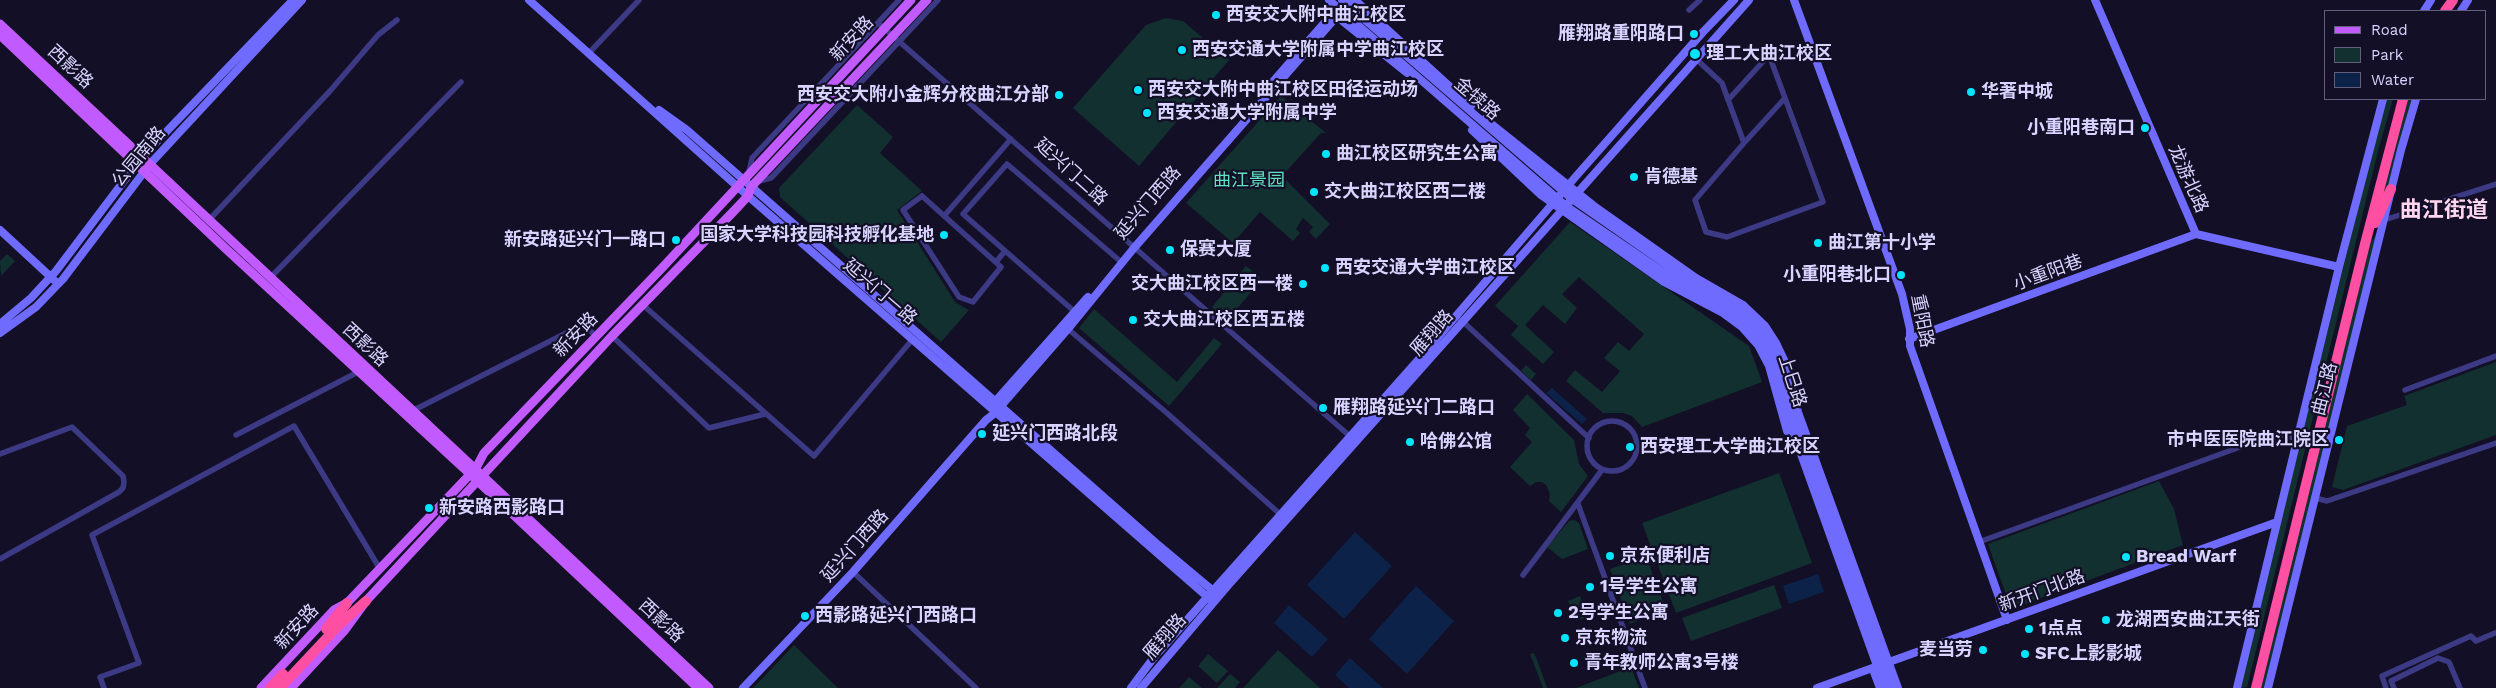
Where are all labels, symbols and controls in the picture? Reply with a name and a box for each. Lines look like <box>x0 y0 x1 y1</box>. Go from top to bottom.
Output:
place label: 西安交大附中曲江校区 <box>1226 4 1406 26</box>
marker: 西安交大附中曲江校区 <box>1210 9 1222 21</box>
legend <box>2324 10 2486 100</box>
street label: 新安路 <box>826 12 878 66</box>
text: Road <box>2371 21 2408 39</box>
place label: 雁翔路重阳路口 <box>1558 23 1684 45</box>
marker: 雁翔路重阳路口 <box>1688 28 1700 40</box>
place label: 西安交通大学附属中学曲江校区 <box>1192 39 1444 61</box>
street label: 西影路 <box>43 41 97 93</box>
place label: 理工大曲江校区 <box>1706 43 1832 65</box>
marker: 西安交通大学附属中学曲江校区 <box>1176 44 1188 56</box>
text: Park <box>2371 46 2403 64</box>
marker: 理工大曲江校区 <box>1688 47 1702 61</box>
text: Water <box>2371 71 2414 89</box>
street label: 金犊路 <box>1450 73 1504 125</box>
place label: 西安交大附中曲江校区田径运动场 <box>1148 79 1418 101</box>
place label: 华著中城 <box>1981 81 2053 103</box>
place label: 西安交大附小金辉分校曲江分部 <box>797 84 1049 106</box>
marker: 西安交大附中曲江校区田径运动场 <box>1132 84 1144 96</box>
marker: 华著中城 <box>1965 86 1977 98</box>
marker: 西安交大附小金辉分校曲江分部 <box>1053 89 1065 101</box>
place label: 西安交通大学附属中学 <box>1157 102 1337 124</box>
marker: 西安交通大学附属中学 <box>1141 107 1153 119</box>
place label: 小重阳巷南口 <box>2027 117 2135 139</box>
street label: 公园南路 <box>108 122 170 192</box>
marker: 小重阳巷南口 <box>2139 122 2151 134</box>
street label: 延兴门二路 <box>1030 134 1112 210</box>
street label: 龙游北路 <box>2163 142 2213 216</box>
place label: 曲江校区研究生公寓 <box>1336 143 1498 165</box>
marker: 曲江校区研究生公寓 <box>1320 148 1332 160</box>
street label: 延兴门西路 <box>1110 162 1186 244</box>
place label: 肯德基 <box>1644 166 1698 188</box>
park label: 曲江景园 <box>1213 170 1285 192</box>
marker: 肯德基 <box>1628 171 1640 183</box>
place label: 交大曲江校区西二楼 <box>1324 181 1486 203</box>
marker: 交大曲江校区西二楼 <box>1308 186 1320 198</box>
district label: 曲江街道 <box>2400 198 2488 224</box>
place label: 国家大学科技园科技孵化基地 <box>700 224 934 246</box>
place label: 新安路延兴门一路口 <box>504 229 666 251</box>
marker: 国家大学科技园科技孵化基地 <box>938 229 950 241</box>
place label: 曲江第十小学 <box>1828 232 1936 254</box>
marker: 新安路延兴门一路口 <box>670 234 682 246</box>
marker: 曲江第十小学 <box>1812 237 1824 249</box>
place label: 保赛大厦 <box>1180 239 1252 261</box>
marker: 保赛大厦 <box>1164 244 1176 256</box>
street label: 小重阳巷 <box>2010 251 2086 295</box>
street label: 延兴门一路 <box>839 254 921 330</box>
place label: 西安交通大学曲江校区 <box>1335 257 1515 279</box>
marker: 西安交通大学曲江校区 <box>1319 262 1331 274</box>
place label: 小重阳巷北口 <box>1783 264 1891 286</box>
marker: 小重阳巷北口 <box>1895 269 1907 281</box>
place label: 交大曲江校区西一楼 <box>1131 273 1293 295</box>
marker: 交大曲江校区西一楼 <box>1297 278 1309 290</box>
street label: 重阳路 <box>1906 292 1938 350</box>
street label: 雁翔路 <box>1406 306 1458 360</box>
street label: 新安路 <box>549 308 603 362</box>
place label: 交大曲江校区西五楼 <box>1143 309 1305 331</box>
marker: 交大曲江校区西五楼 <box>1127 314 1139 326</box>
street label: 西影路 <box>338 319 392 371</box>
street label: 上巳路 <box>1773 352 1811 410</box>
street label: 曲江路 <box>2308 360 2342 418</box>
place label: 雁翔路延兴门二路口 <box>1333 397 1495 419</box>
marker: 雁翔路延兴门二路口 <box>1317 402 1329 414</box>
place label: 延兴门西路北段 <box>992 423 1118 445</box>
marker: 延兴门西路北段 <box>976 428 988 440</box>
place label: 市中医医院曲江院区 <box>2167 429 2329 451</box>
place label: 哈佛公馆 <box>1420 431 1492 453</box>
marker: 市中医医院曲江院区 <box>2333 434 2345 446</box>
marker: 哈佛公馆 <box>1404 436 1416 448</box>
place label: 西安理工大学曲江校区 <box>1640 436 1820 458</box>
marker: 西安理工大学曲江校区 <box>1624 441 1636 453</box>
place label: 新安路西影路口 <box>439 497 565 519</box>
marker: 新安路西影路口 <box>423 502 435 514</box>
street label: 延兴门西路 <box>817 505 893 587</box>
place label: 京东便利店 <box>1620 545 1710 567</box>
place label: Bread Warf <box>2136 546 2236 568</box>
marker: 京东便利店 <box>1604 550 1616 562</box>
marker: Bread Warf <box>2120 551 2132 563</box>
street label: 新开门北路 <box>1996 565 2088 617</box>
place label: 1号学生公寓 <box>1600 576 1698 598</box>
marker: 1号学生公寓 <box>1584 581 1596 593</box>
street label: 西影路 <box>634 595 688 647</box>
street label: 新安路 <box>271 600 323 654</box>
place label: 2号学生公寓 <box>1568 602 1669 624</box>
place label: 西影路延兴门西路口 <box>815 605 977 627</box>
marker: 2号学生公寓 <box>1552 607 1564 619</box>
place label: 龙湖西安曲江天街 <box>2116 609 2260 631</box>
marker: 西影路延兴门西路口 <box>799 610 811 622</box>
street label: 雁翔路 <box>1139 610 1191 664</box>
marker: 龙湖西安曲江天街 <box>2100 614 2112 626</box>
place label: 1点点 <box>2039 618 2083 640</box>
marker: 1点点 <box>2023 623 2035 635</box>
place label: 京东物流 <box>1575 627 1647 649</box>
marker: 京东物流 <box>1559 632 1571 644</box>
place label: 麦当劳 <box>1919 639 1973 661</box>
place label: SFC上影影城 <box>2035 643 2142 665</box>
marker: 麦当劳 <box>1977 644 1989 656</box>
marker: SFC上影影城 <box>2019 648 2031 660</box>
place label: 青年教师公寓3号楼 <box>1584 652 1739 674</box>
marker: 青年教师公寓3号楼 <box>1568 657 1580 669</box>

